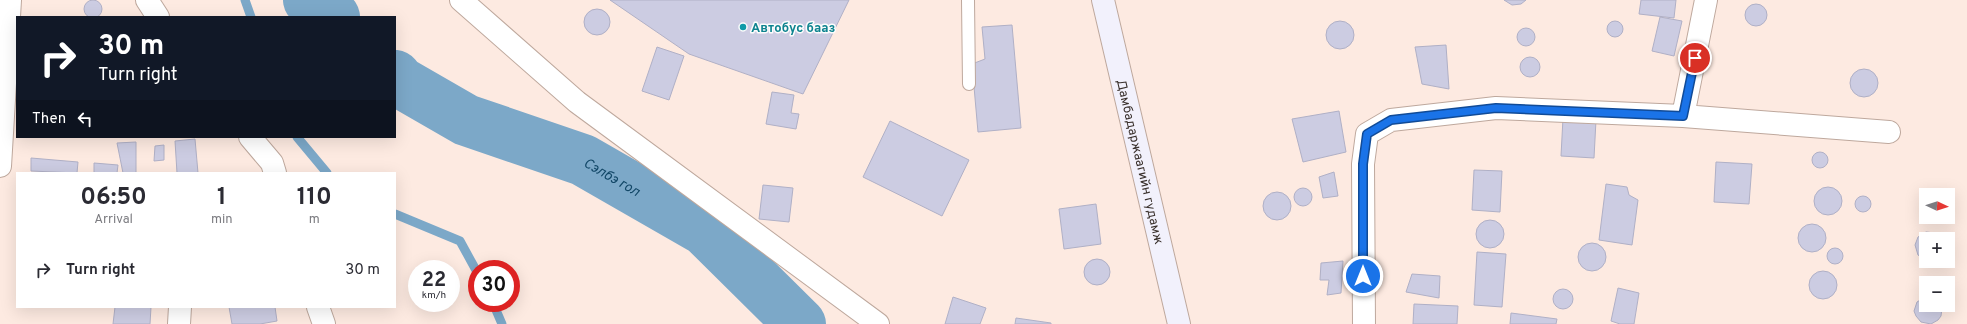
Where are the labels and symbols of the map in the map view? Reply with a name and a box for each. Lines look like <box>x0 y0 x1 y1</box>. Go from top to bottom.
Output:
place label: Автобус бааз <box>751 21 835 37</box>
marker: Автобус бааз <box>738 22 748 32</box>
pin <box>1678 41 1712 75</box>
street label: Дамбадаржаагийн гудамж <box>1112 78 1166 246</box>
water label: Сэлбэ гол <box>580 155 643 201</box>
north arrow <box>1919 188 1955 224</box>
position arrow <box>1342 255 1384 297</box>
speed limit sign: 30 <box>468 260 520 312</box>

